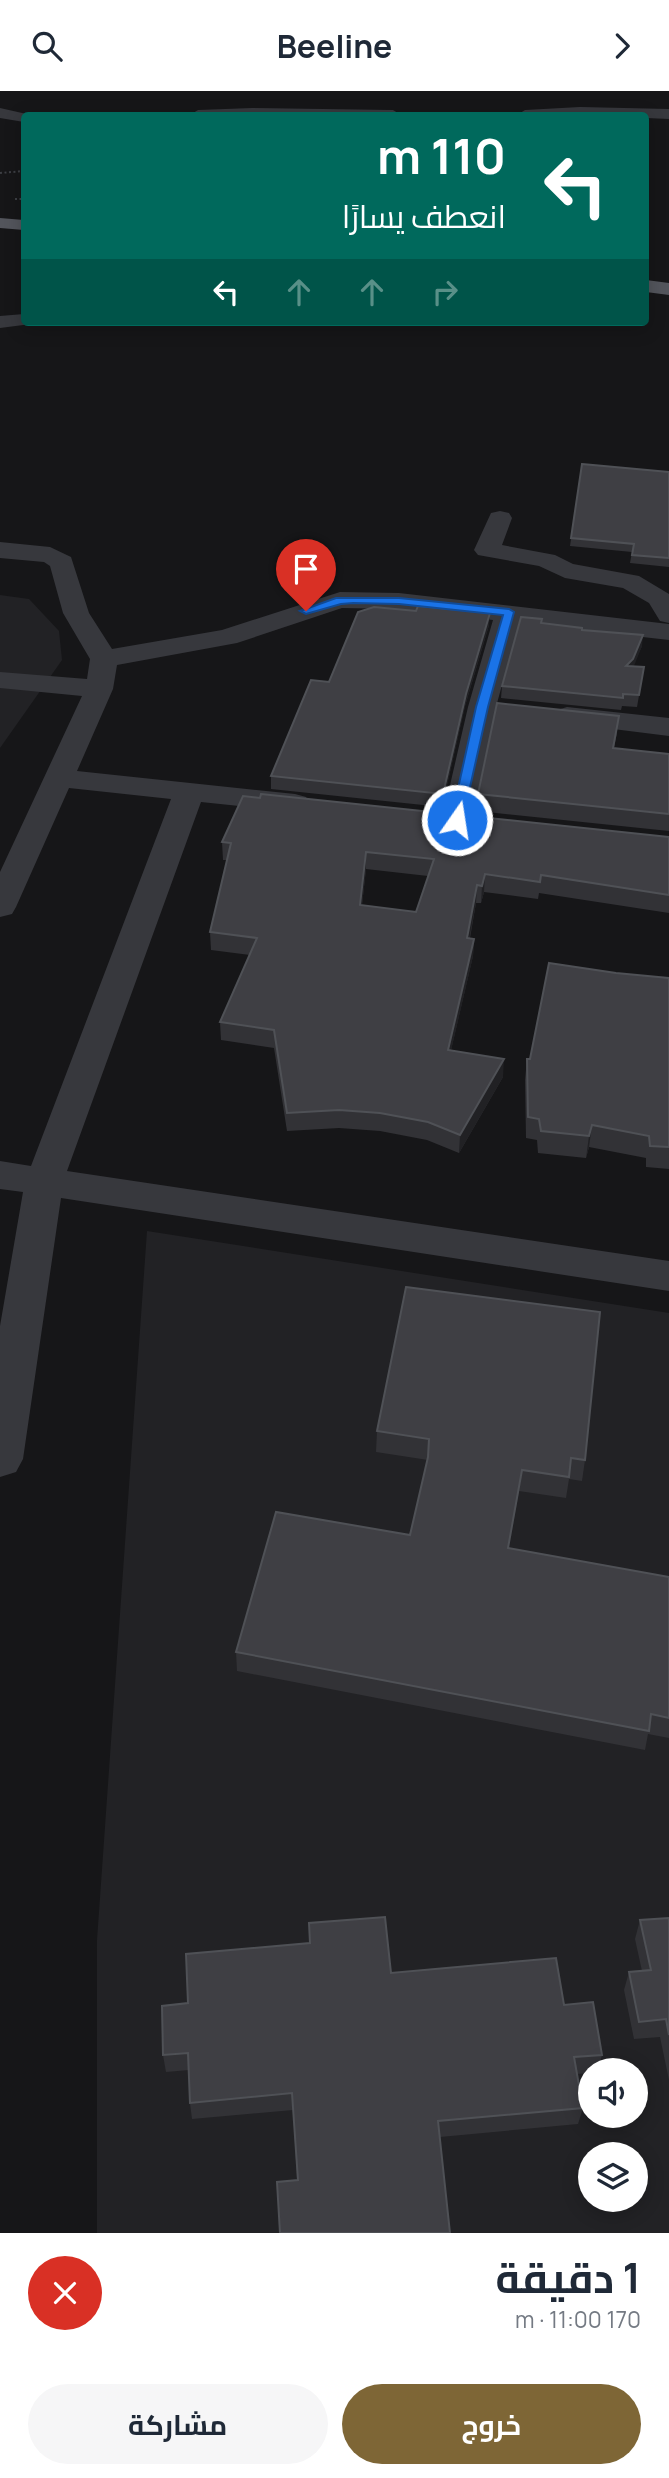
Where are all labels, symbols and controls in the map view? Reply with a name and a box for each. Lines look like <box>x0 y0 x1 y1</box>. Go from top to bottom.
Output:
text: Beeline <box>277 24 392 68</box>
icon: search <box>28 27 66 65</box>
icon: forward <box>603 27 641 65</box>
text: 110 m <box>377 122 506 189</box>
icon: left <box>530 140 621 231</box>
text: انعطف يسارًا <box>342 194 506 238</box>
icon: left <box>207 273 245 311</box>
icon: ahead <box>280 273 318 311</box>
icon: ahead <box>353 273 391 311</box>
icon: right <box>426 273 464 311</box>
pin <box>276 539 336 611</box>
icon: arrive <box>287 550 325 588</box>
position arrow <box>420 783 494 857</box>
map controls <box>578 2058 648 2212</box>
button: sound <box>578 2058 648 2128</box>
button: layers <box>578 2142 648 2212</box>
text: 1 دقيقة <box>495 2248 641 2306</box>
button: close <box>28 2256 102 2330</box>
text: 170 m · 11:00 <box>515 2303 641 2335</box>
button: مشاركة <box>28 2384 328 2464</box>
button: خروج <box>342 2384 641 2464</box>

